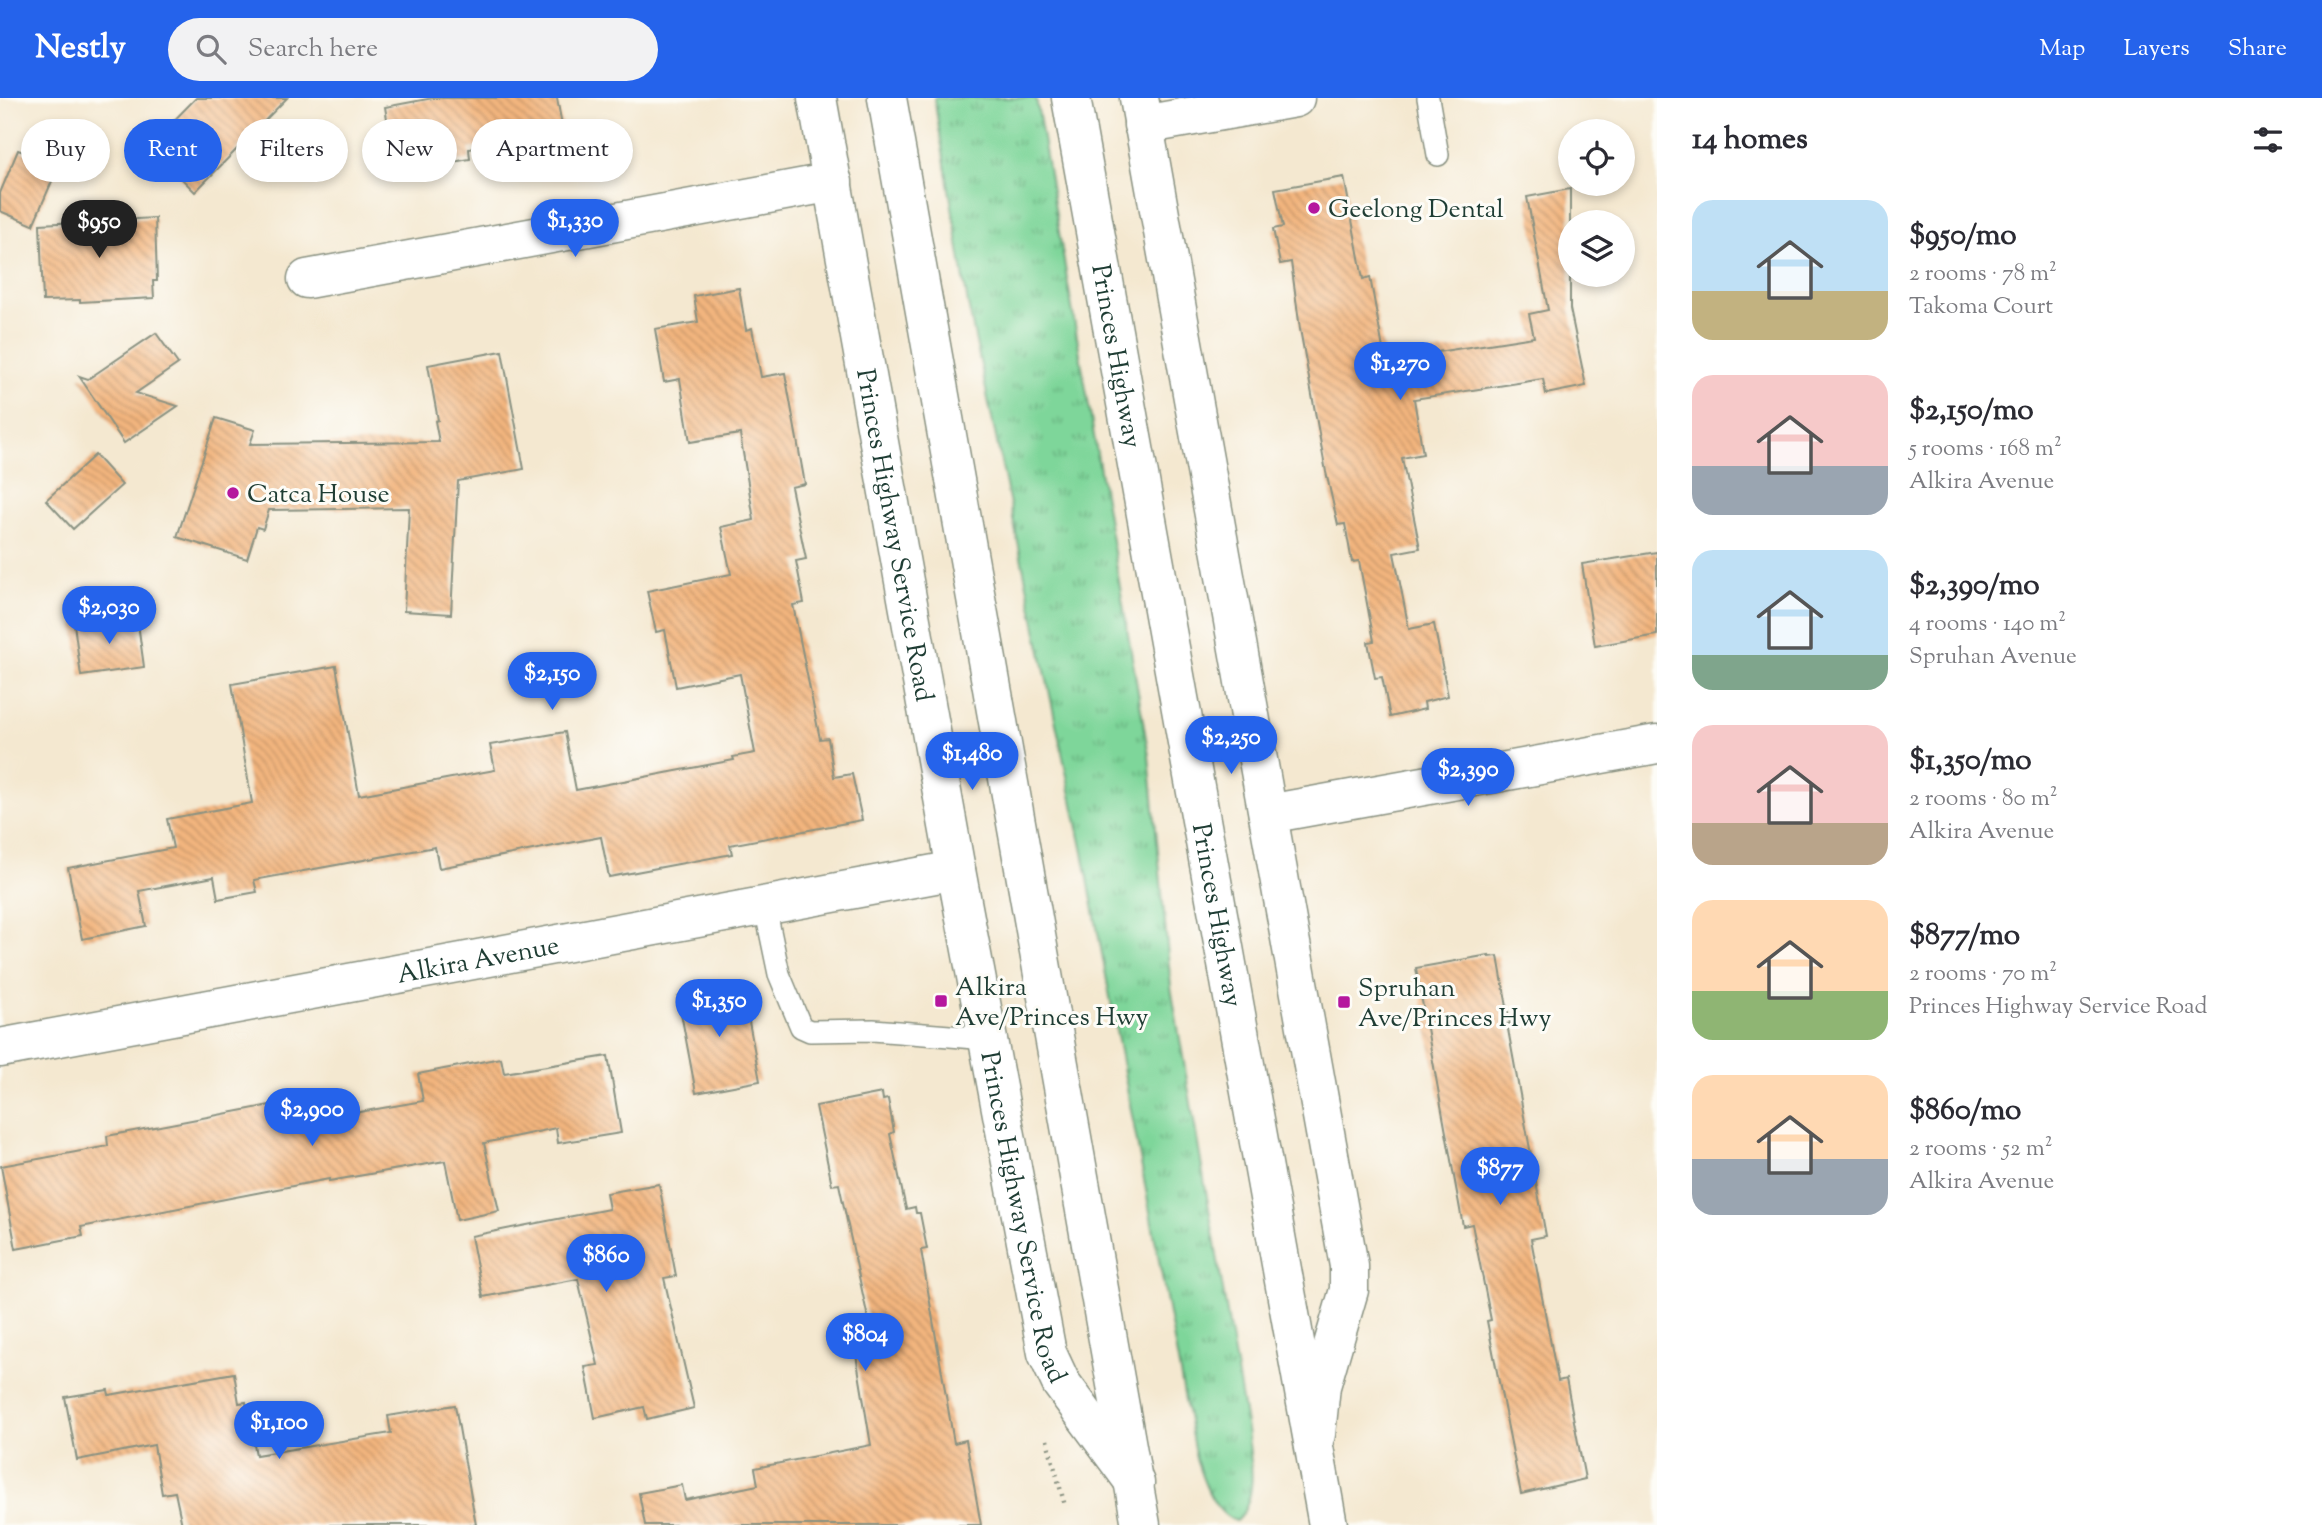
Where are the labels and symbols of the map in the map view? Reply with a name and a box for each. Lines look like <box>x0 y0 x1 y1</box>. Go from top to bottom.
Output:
place label: Geelong Dental <box>1328 192 1504 229</box>
pin: $950 <box>58 200 140 260</box>
pin: $1,330 <box>518 200 632 259</box>
marker: Geelong Dental <box>1306 200 1322 216</box>
street label: Princes Highway <box>1080 262 1150 451</box>
pin: $1,270 <box>1343 342 1457 402</box>
street label: Princes Highway Service Road <box>845 366 941 705</box>
place label: Catca House <box>247 477 390 514</box>
marker: Catca House <box>225 485 241 501</box>
pin: $2,030 <box>52 587 166 646</box>
pin: $2,150 <box>495 652 609 712</box>
pin: $2,250 <box>1174 716 1288 776</box>
pin: $1,480 <box>915 732 1029 792</box>
pin: $2,390 <box>1411 748 1525 808</box>
street label: Princes Highway <box>1181 821 1250 1010</box>
street label: Alkira Avenue <box>394 928 562 995</box>
place label: Alkira Ave/Princes Hwy <box>955 970 1148 1037</box>
place label: Spruhan Ave/Princes Hwy <box>1358 971 1551 1038</box>
pin: $1,350 <box>662 979 776 1039</box>
marker: Alkira Ave/Princes Hwy <box>933 993 949 1009</box>
marker: Spruhan Ave/Princes Hwy <box>1336 994 1352 1010</box>
street label: Princes Highway Service Road <box>970 1049 1075 1390</box>
pin: $2,900 <box>255 1088 369 1148</box>
pin: $877 <box>1459 1148 1541 1207</box>
pin: $860 <box>565 1234 647 1294</box>
pin: $804 <box>824 1314 906 1373</box>
pin: $1,100 <box>222 1402 336 1461</box>

